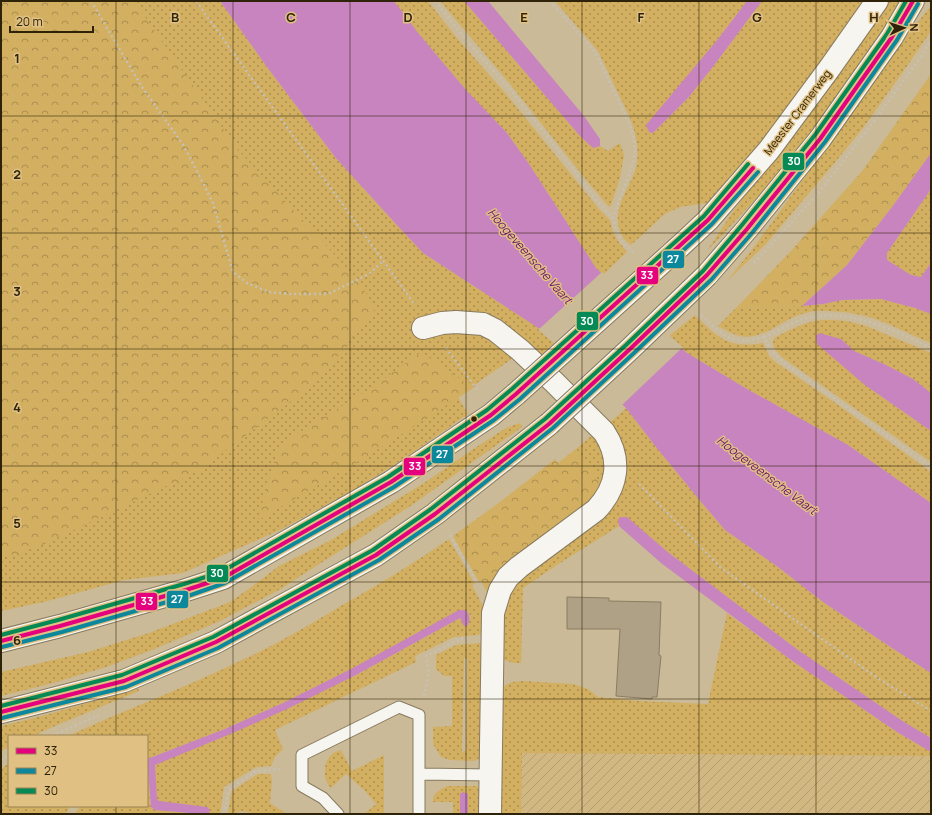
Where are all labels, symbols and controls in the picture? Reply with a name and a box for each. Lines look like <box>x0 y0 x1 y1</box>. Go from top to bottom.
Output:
scale bar <box>10 8 93 34</box>
text: B <box>171 8 179 26</box>
text: C <box>286 8 296 26</box>
text: D <box>403 8 413 26</box>
text: E <box>520 8 528 26</box>
text: F <box>638 8 645 26</box>
text: G <box>752 8 762 26</box>
text: H <box>869 8 879 26</box>
north arrow <box>884 8 924 48</box>
text: 20 m <box>16 13 43 30</box>
text: N <box>907 23 922 32</box>
text: 1 <box>14 49 20 67</box>
street label: Meester Cramerweg <box>760 66 834 158</box>
line badge: 30 <box>782 152 805 171</box>
text: 30 <box>787 153 801 168</box>
text: 2 <box>13 165 21 183</box>
water label: Hoogeveensche Vaart <box>484 204 577 308</box>
line badge: 27 <box>662 250 685 269</box>
text: 27 <box>667 251 679 266</box>
line badge: 33 <box>636 266 659 285</box>
text: 33 <box>641 267 653 282</box>
text: 3 <box>13 282 21 300</box>
line badge: 30 <box>576 311 599 331</box>
text: 30 <box>580 313 594 328</box>
text: 4 <box>13 398 21 416</box>
unlabelled marker <box>469 414 479 424</box>
water label: Hoogeveensche Vaart <box>713 432 822 519</box>
line badge: 27 <box>431 445 454 464</box>
text: 27 <box>436 446 448 461</box>
line badge: 33 <box>403 457 426 476</box>
text: 33 <box>409 458 421 473</box>
text: 5 <box>13 514 21 532</box>
line badge: 30 <box>206 564 229 583</box>
text: 30 <box>210 565 224 580</box>
line badge: 27 <box>166 590 189 609</box>
text: 27 <box>171 591 183 606</box>
line badge: 33 <box>135 592 158 611</box>
text: 33 <box>141 593 153 608</box>
text: 6 <box>13 631 21 649</box>
legend <box>8 735 148 807</box>
text: 33 <box>44 742 57 759</box>
text: 27 <box>44 762 57 779</box>
text: 30 <box>44 782 58 799</box>

